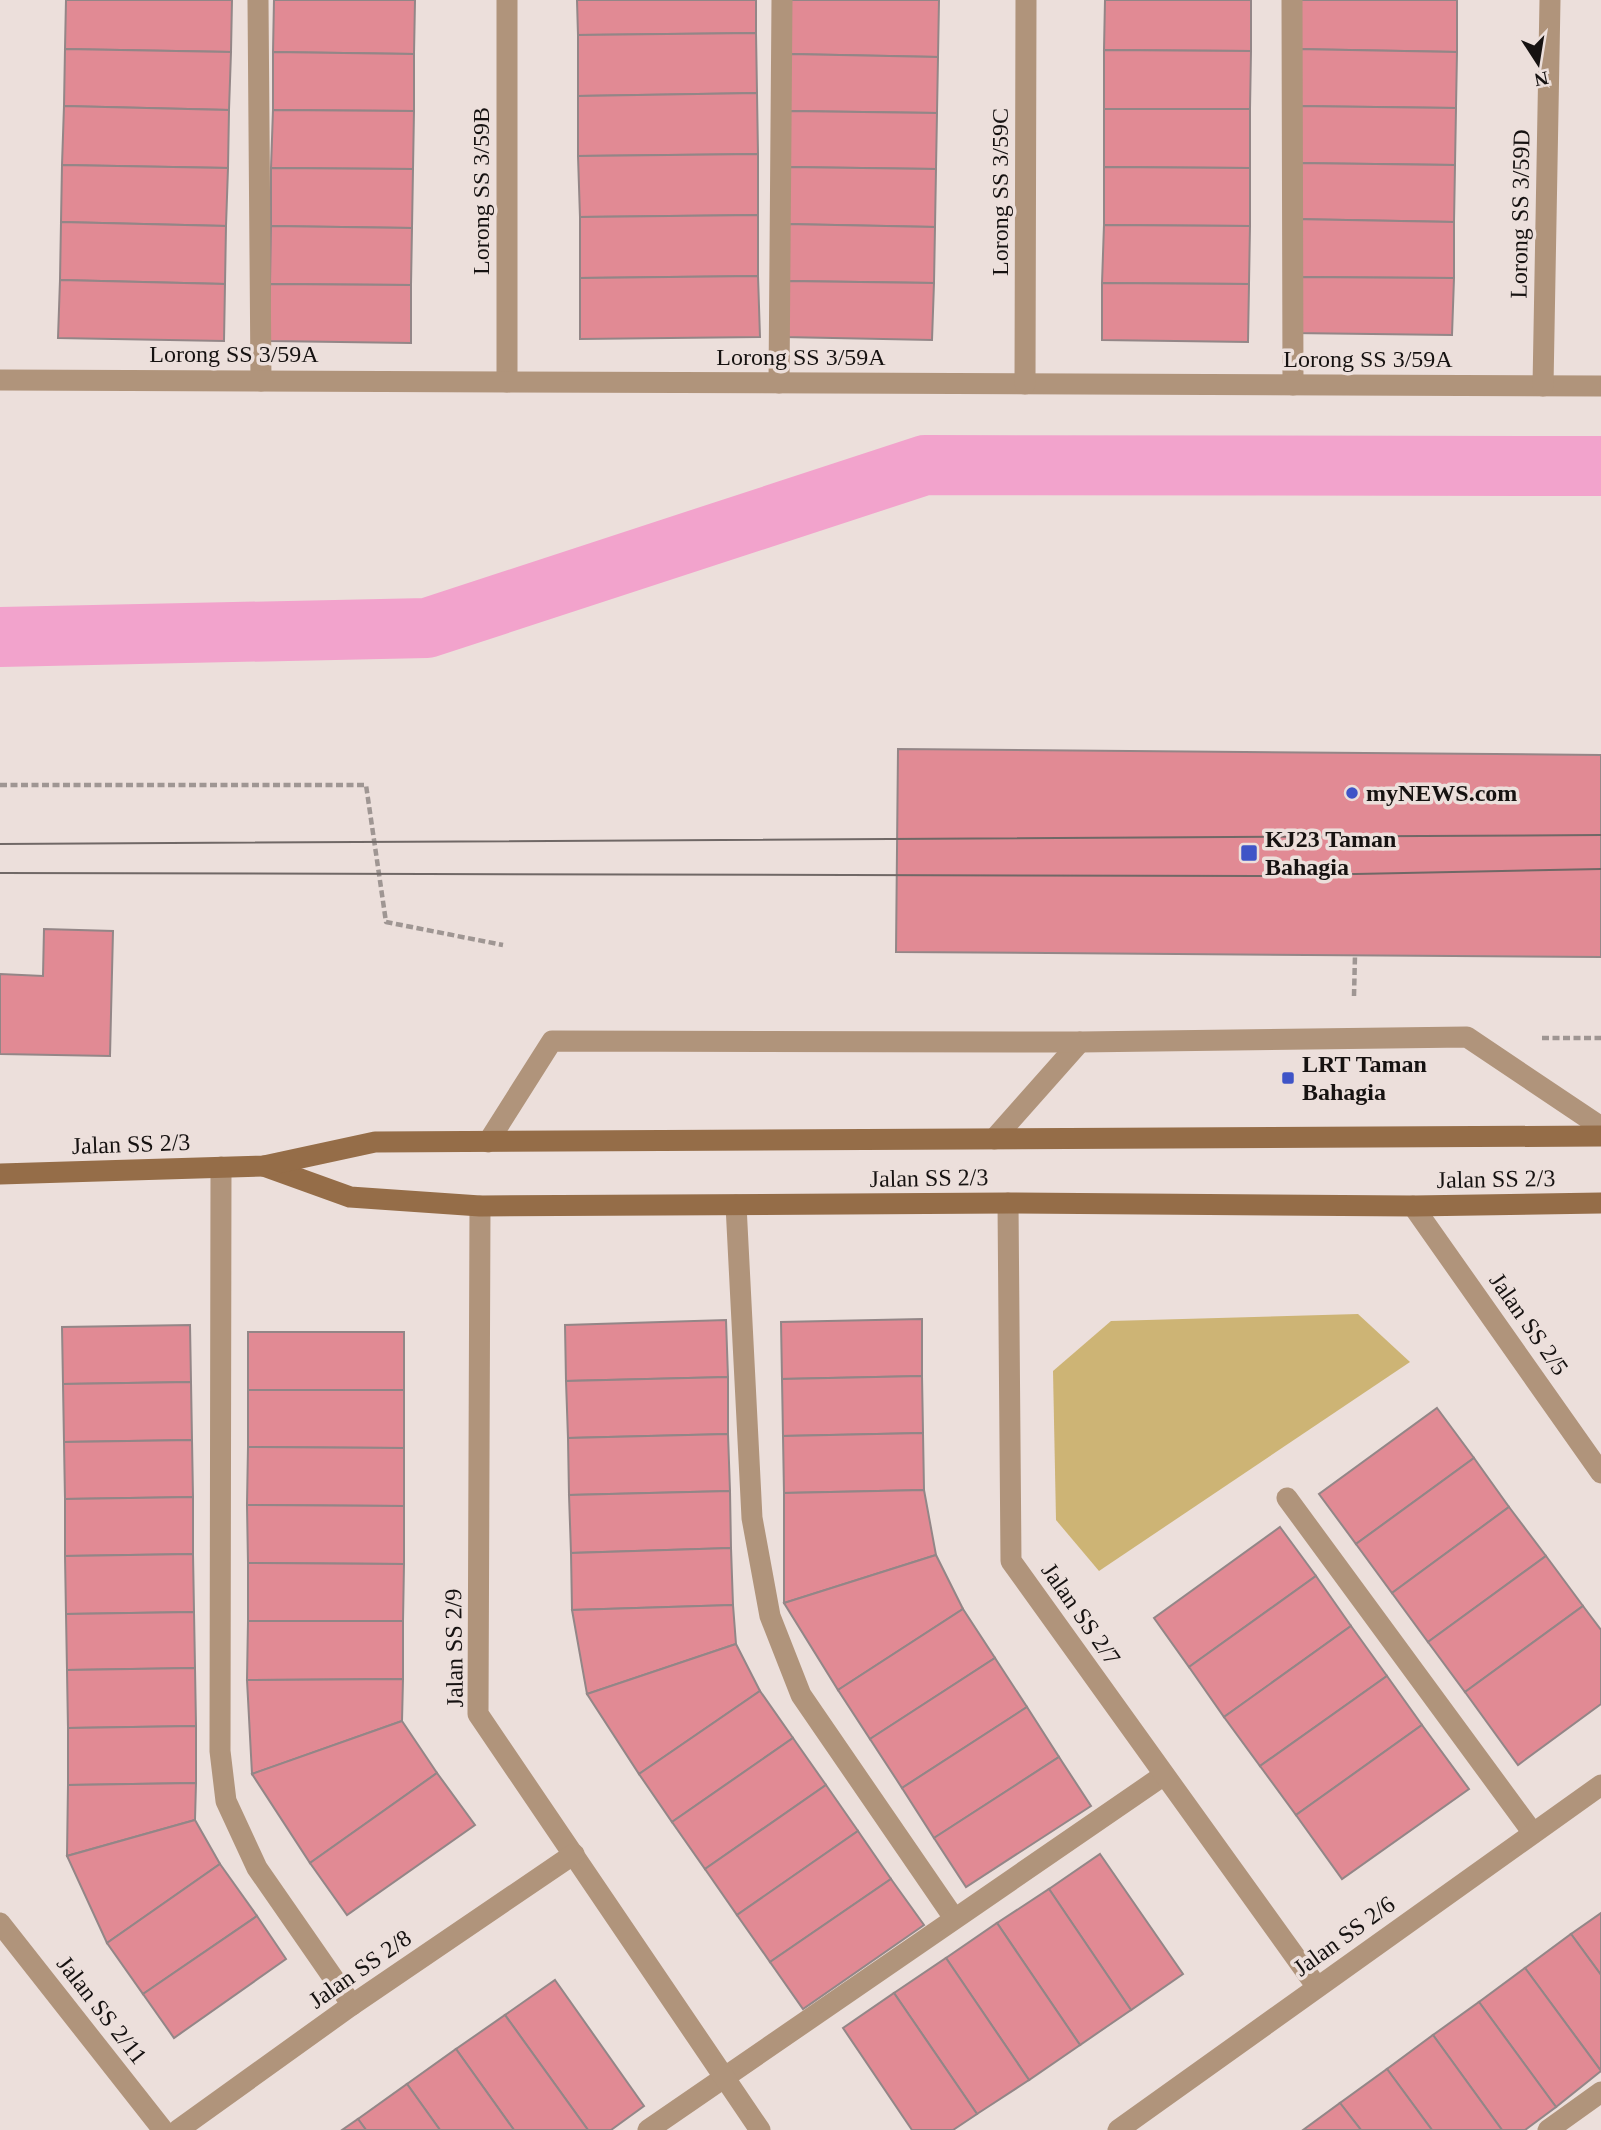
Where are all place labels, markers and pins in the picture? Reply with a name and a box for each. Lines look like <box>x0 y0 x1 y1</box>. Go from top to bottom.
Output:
place label: myNEWS.com <box>1366 780 1517 806</box>
marker: myNEWS.com <box>1344 785 1360 801</box>
place label: KJ23 Taman Bahagia <box>1265 826 1396 880</box>
marker: KJ23 Taman Bahagia <box>1239 843 1259 863</box>
place label: LRT Taman Bahagia <box>1302 1051 1427 1105</box>
marker: LRT Taman Bahagia <box>1280 1070 1296 1086</box>

